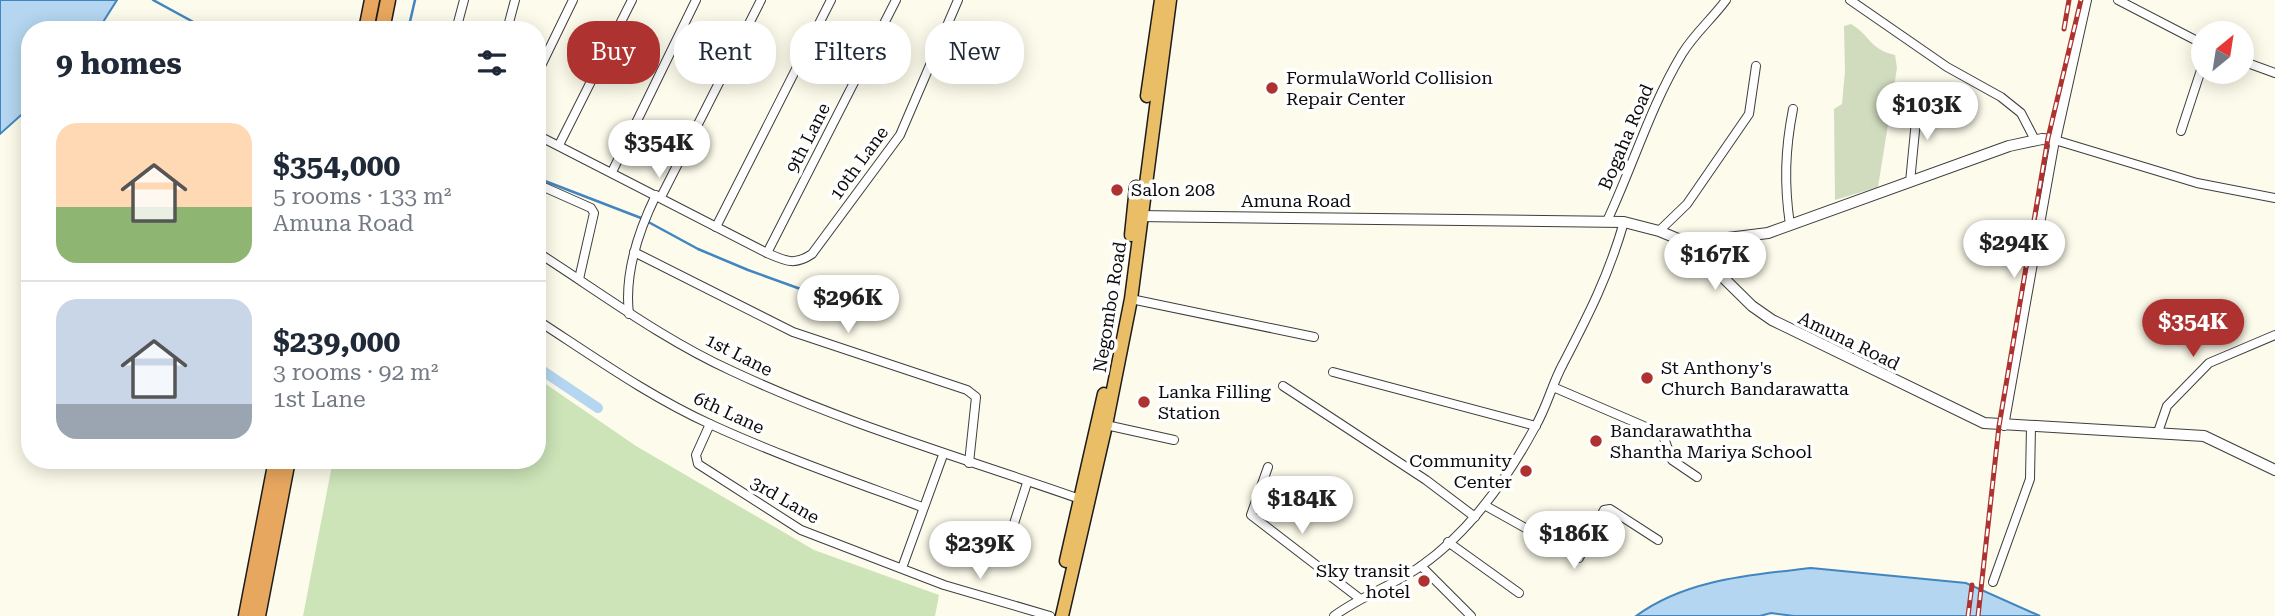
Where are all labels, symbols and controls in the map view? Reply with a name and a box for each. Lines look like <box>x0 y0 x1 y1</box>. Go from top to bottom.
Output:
chip: Buy <box>567 21 660 84</box>
chip: Rent <box>674 21 776 84</box>
chip: Filters <box>790 21 911 84</box>
chip: New <box>925 21 1024 84</box>
north arrow <box>2191 21 2254 84</box>
map controls <box>2191 21 2254 84</box>
icon: filters <box>473 44 511 82</box>
text: 9 homes <box>56 46 182 81</box>
place label: FormulaWorld Collision Repair Center <box>1286 67 1493 109</box>
marker: FormulaWorld Collision Repair Center <box>1264 80 1280 96</box>
street label: Bogaha Road <box>1594 80 1657 193</box>
pin: $103K <box>1878 82 1976 142</box>
text: $103K <box>1892 91 1962 118</box>
street label: 9th Lane <box>781 99 834 176</box>
pin: $354K <box>610 120 708 180</box>
street label: 10th Lane <box>825 122 892 204</box>
text: $354K <box>624 129 694 156</box>
text: $354,000 <box>273 148 400 183</box>
icon: home <box>112 151 196 235</box>
place label: Salon 208 <box>1131 179 1215 200</box>
marker: Salon 208 <box>1109 182 1125 198</box>
text: 5 rooms · 133 m² <box>273 183 451 210</box>
street label: Amuna Road <box>1241 190 1352 211</box>
text: Amuna Road <box>273 210 414 237</box>
pin: $294K <box>1965 220 2063 280</box>
text: $294K <box>1979 229 2049 256</box>
pin: $167K <box>1666 232 1764 292</box>
street label: Negombo Road <box>1089 239 1130 374</box>
text: $167K <box>1680 241 1750 268</box>
pin: $296K <box>799 276 897 335</box>
text: $296K <box>813 284 883 311</box>
pin: $354K <box>2144 300 2242 359</box>
street label: Amuna Road <box>1795 307 1904 374</box>
text: $354K <box>2158 308 2228 335</box>
text: $239,000 <box>273 324 400 359</box>
icon: home <box>112 327 196 411</box>
street label: 1st Lane <box>702 329 776 380</box>
place label: St Anthony's Church Bandarawatta <box>1661 357 1849 399</box>
text: 3 rooms · 92 m² <box>273 359 439 386</box>
marker: St Anthony's Church Bandarawatta <box>1639 370 1655 386</box>
place label: Lanka Filling Station <box>1158 381 1272 423</box>
text: 1st Lane <box>273 386 366 413</box>
street label: 6th Lane <box>691 387 768 438</box>
marker: Lanka Filling Station <box>1136 394 1152 410</box>
place label: Bandarawaththa Shantha Mariya School <box>1610 420 1813 462</box>
marker: Bandarawaththa Shantha Mariya School <box>1588 433 1604 449</box>
place label: Community Center <box>1409 450 1512 492</box>
marker: Community Center <box>1518 463 1534 479</box>
street label: 3rd Lane <box>747 471 823 528</box>
pin: $184K <box>1253 476 1351 536</box>
text: $184K <box>1267 485 1337 512</box>
pin: $186K <box>1525 512 1623 571</box>
text: $186K <box>1539 520 1609 547</box>
pin: $239K <box>931 522 1029 581</box>
text: $239K <box>945 530 1015 557</box>
place label: Sky transit hotel <box>1316 560 1410 602</box>
marker: Sky transit hotel <box>1416 573 1432 589</box>

